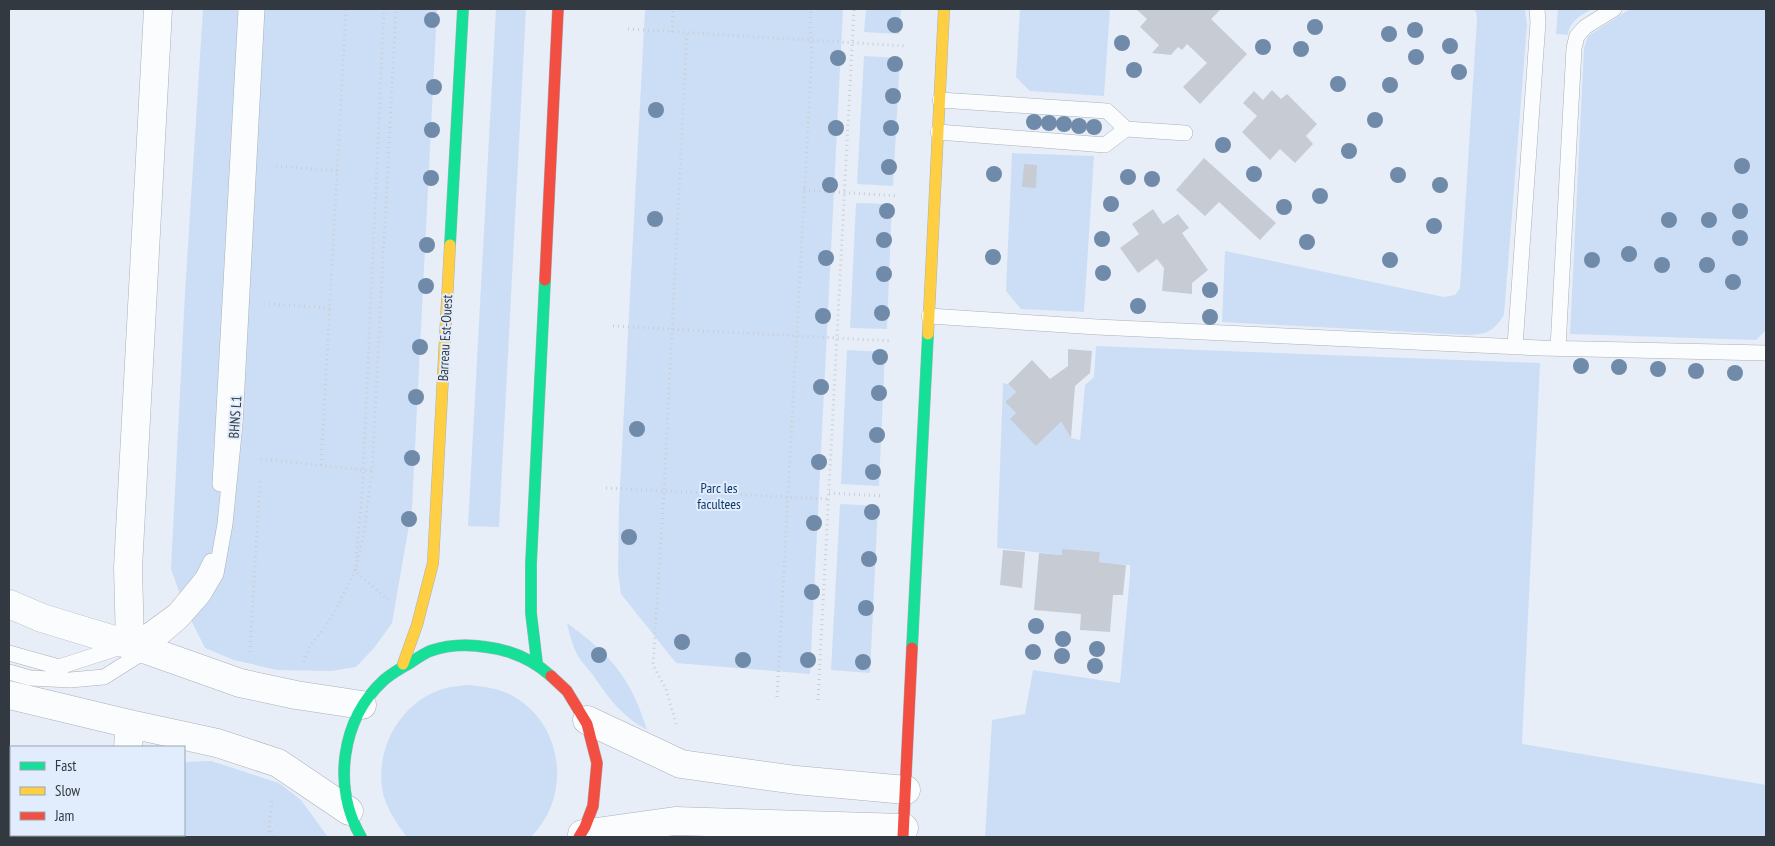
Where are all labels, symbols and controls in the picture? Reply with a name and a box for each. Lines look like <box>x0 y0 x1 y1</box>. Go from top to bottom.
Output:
street label: Barreau Est-Ouest <box>434 294 456 382</box>
street label: BHNS L1 <box>225 395 245 439</box>
park label: Parc les facultees <box>697 479 741 513</box>
legend <box>10 746 185 836</box>
text: Fast <box>55 756 76 775</box>
text: Slow <box>55 781 80 800</box>
text: Jam <box>54 806 74 825</box>

